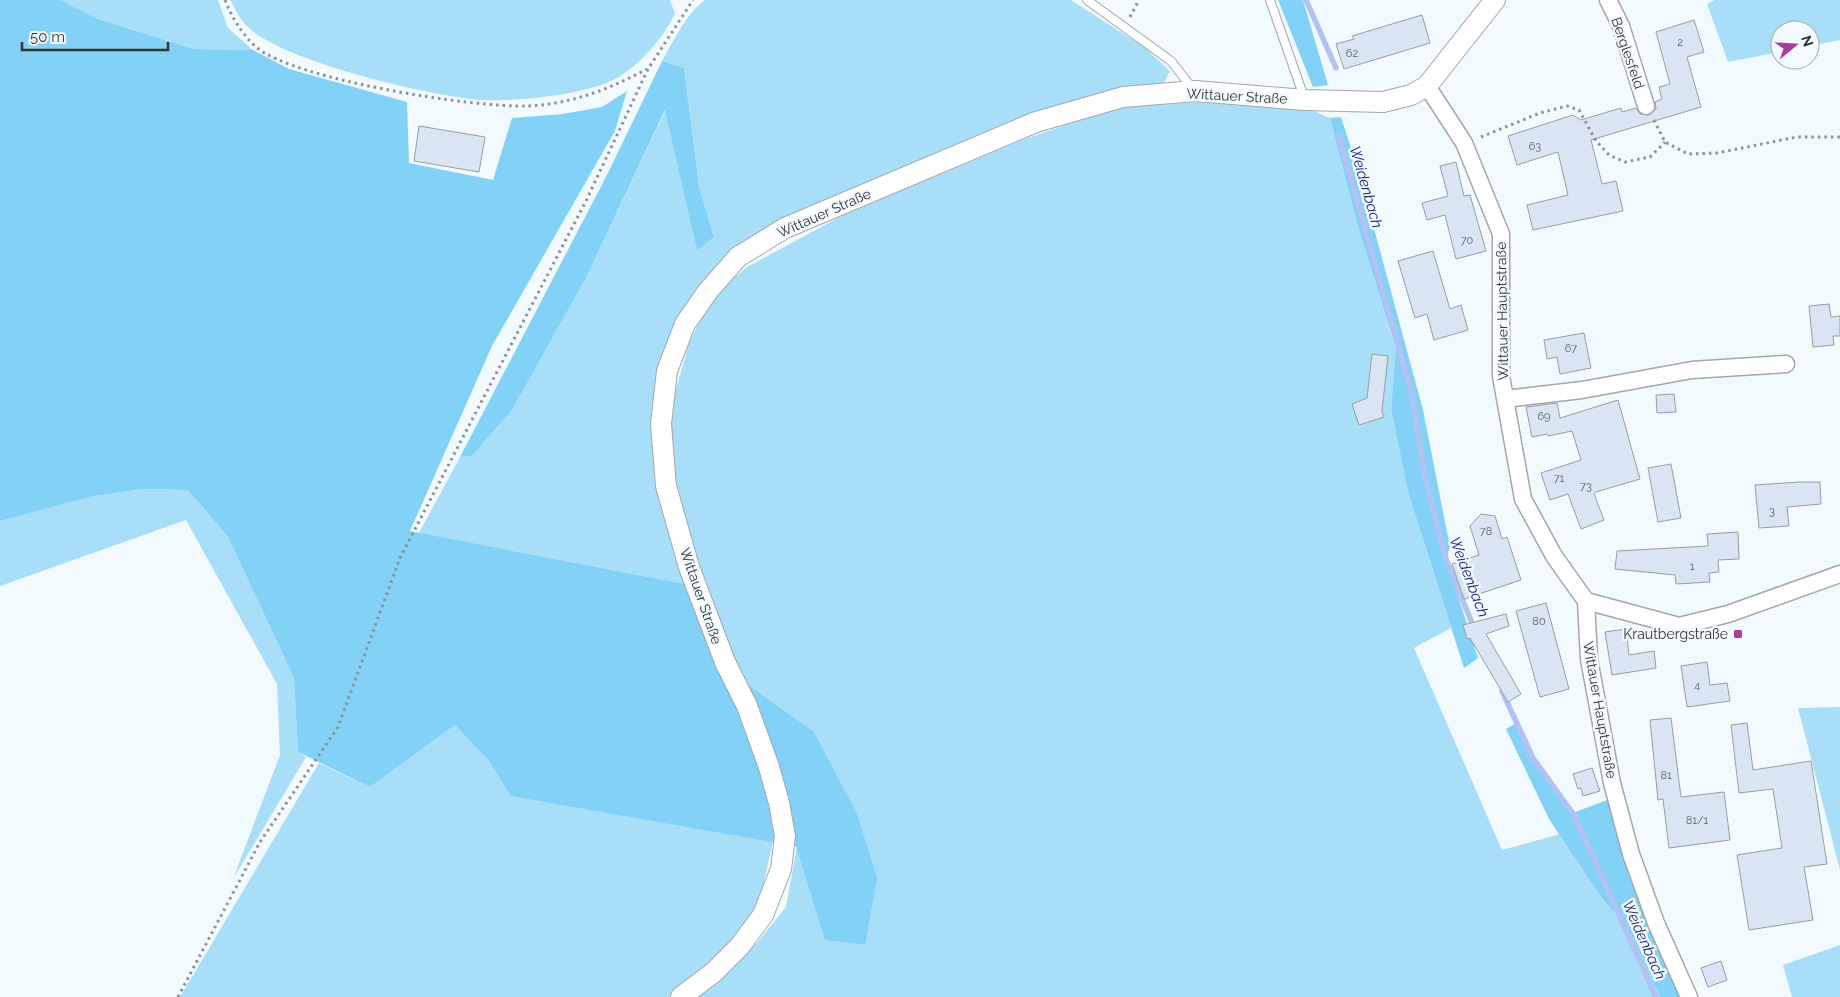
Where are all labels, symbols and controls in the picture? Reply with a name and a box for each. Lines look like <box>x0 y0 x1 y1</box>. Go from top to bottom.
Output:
street label: Berglesfeld <box>1608 15 1648 91</box>
scale bar <box>22 20 169 52</box>
north arrow <box>1770 20 1820 70</box>
text: 50 m <box>30 28 65 46</box>
text: N <box>1798 33 1817 49</box>
house number: 2 <box>1677 36 1683 49</box>
house number: 62 <box>1346 47 1358 60</box>
street label: Wittauer Straße <box>1186 85 1288 107</box>
house number: 63 <box>1529 140 1541 153</box>
water label: Weidenbach <box>1346 144 1386 230</box>
street label: Wittauer Straße <box>775 185 873 241</box>
house number: 70 <box>1461 234 1474 247</box>
street label: Wittauer Hauptstraße <box>1493 242 1511 380</box>
house number: 67 <box>1565 342 1577 355</box>
house number: 69 <box>1537 410 1551 423</box>
house number: 71 <box>1554 472 1565 485</box>
house number: 73 <box>1580 480 1592 493</box>
house number: 3 <box>1769 505 1775 518</box>
house number: 78 <box>1480 525 1492 538</box>
water label: Weidenbach <box>1445 534 1493 620</box>
street label: Wittauer Straße <box>677 546 725 646</box>
house number: 1 <box>1690 560 1695 573</box>
house number: 80 <box>1532 615 1546 628</box>
place label: Krautbergstraße <box>1623 626 1728 642</box>
marker: Krautbergstraße <box>1732 628 1744 640</box>
street label: Wittauer Hauptstraße <box>1580 640 1620 780</box>
house number: 4 <box>1694 679 1700 692</box>
house number: 81 <box>1660 769 1672 782</box>
house number: 81/1 <box>1686 814 1708 827</box>
water label: Weidenbach <box>1619 898 1669 982</box>

